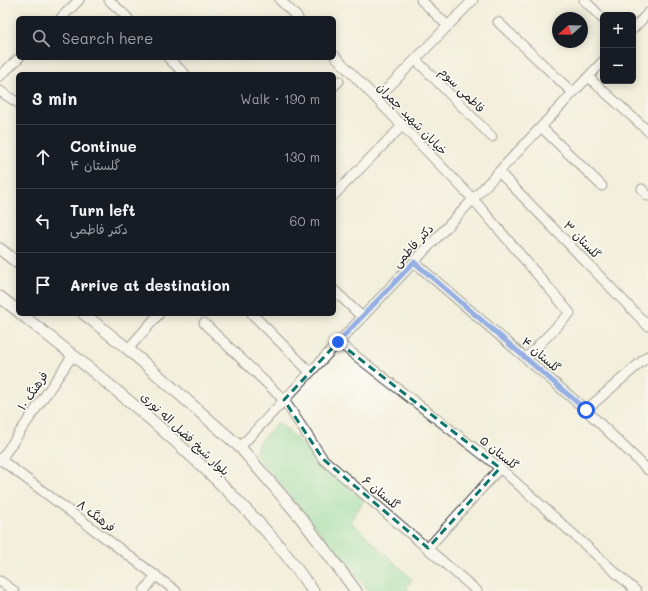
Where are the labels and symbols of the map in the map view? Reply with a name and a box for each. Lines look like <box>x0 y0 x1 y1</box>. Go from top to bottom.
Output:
north arrow <box>552 12 588 48</box>
street label: فاطمی سوم <box>435 63 489 117</box>
street label: خیابان شهید چمران <box>373 79 451 159</box>
street label: گلستان ۳ <box>561 217 605 262</box>
street label: دکتر فاطمی <box>388 220 437 271</box>
route end <box>329 333 347 351</box>
street label: گلستان ۴ <box>519 333 564 376</box>
street label: فرهنگ ۱۰ <box>13 368 51 413</box>
street label: بلوار شیخ فضل اله نوری <box>136 388 234 480</box>
route start <box>577 401 595 419</box>
street label: گلستان ۵ <box>477 432 522 473</box>
street label: گلستان ۶ <box>359 472 404 513</box>
street label: فرهنگ ۸ <box>74 496 119 535</box>

